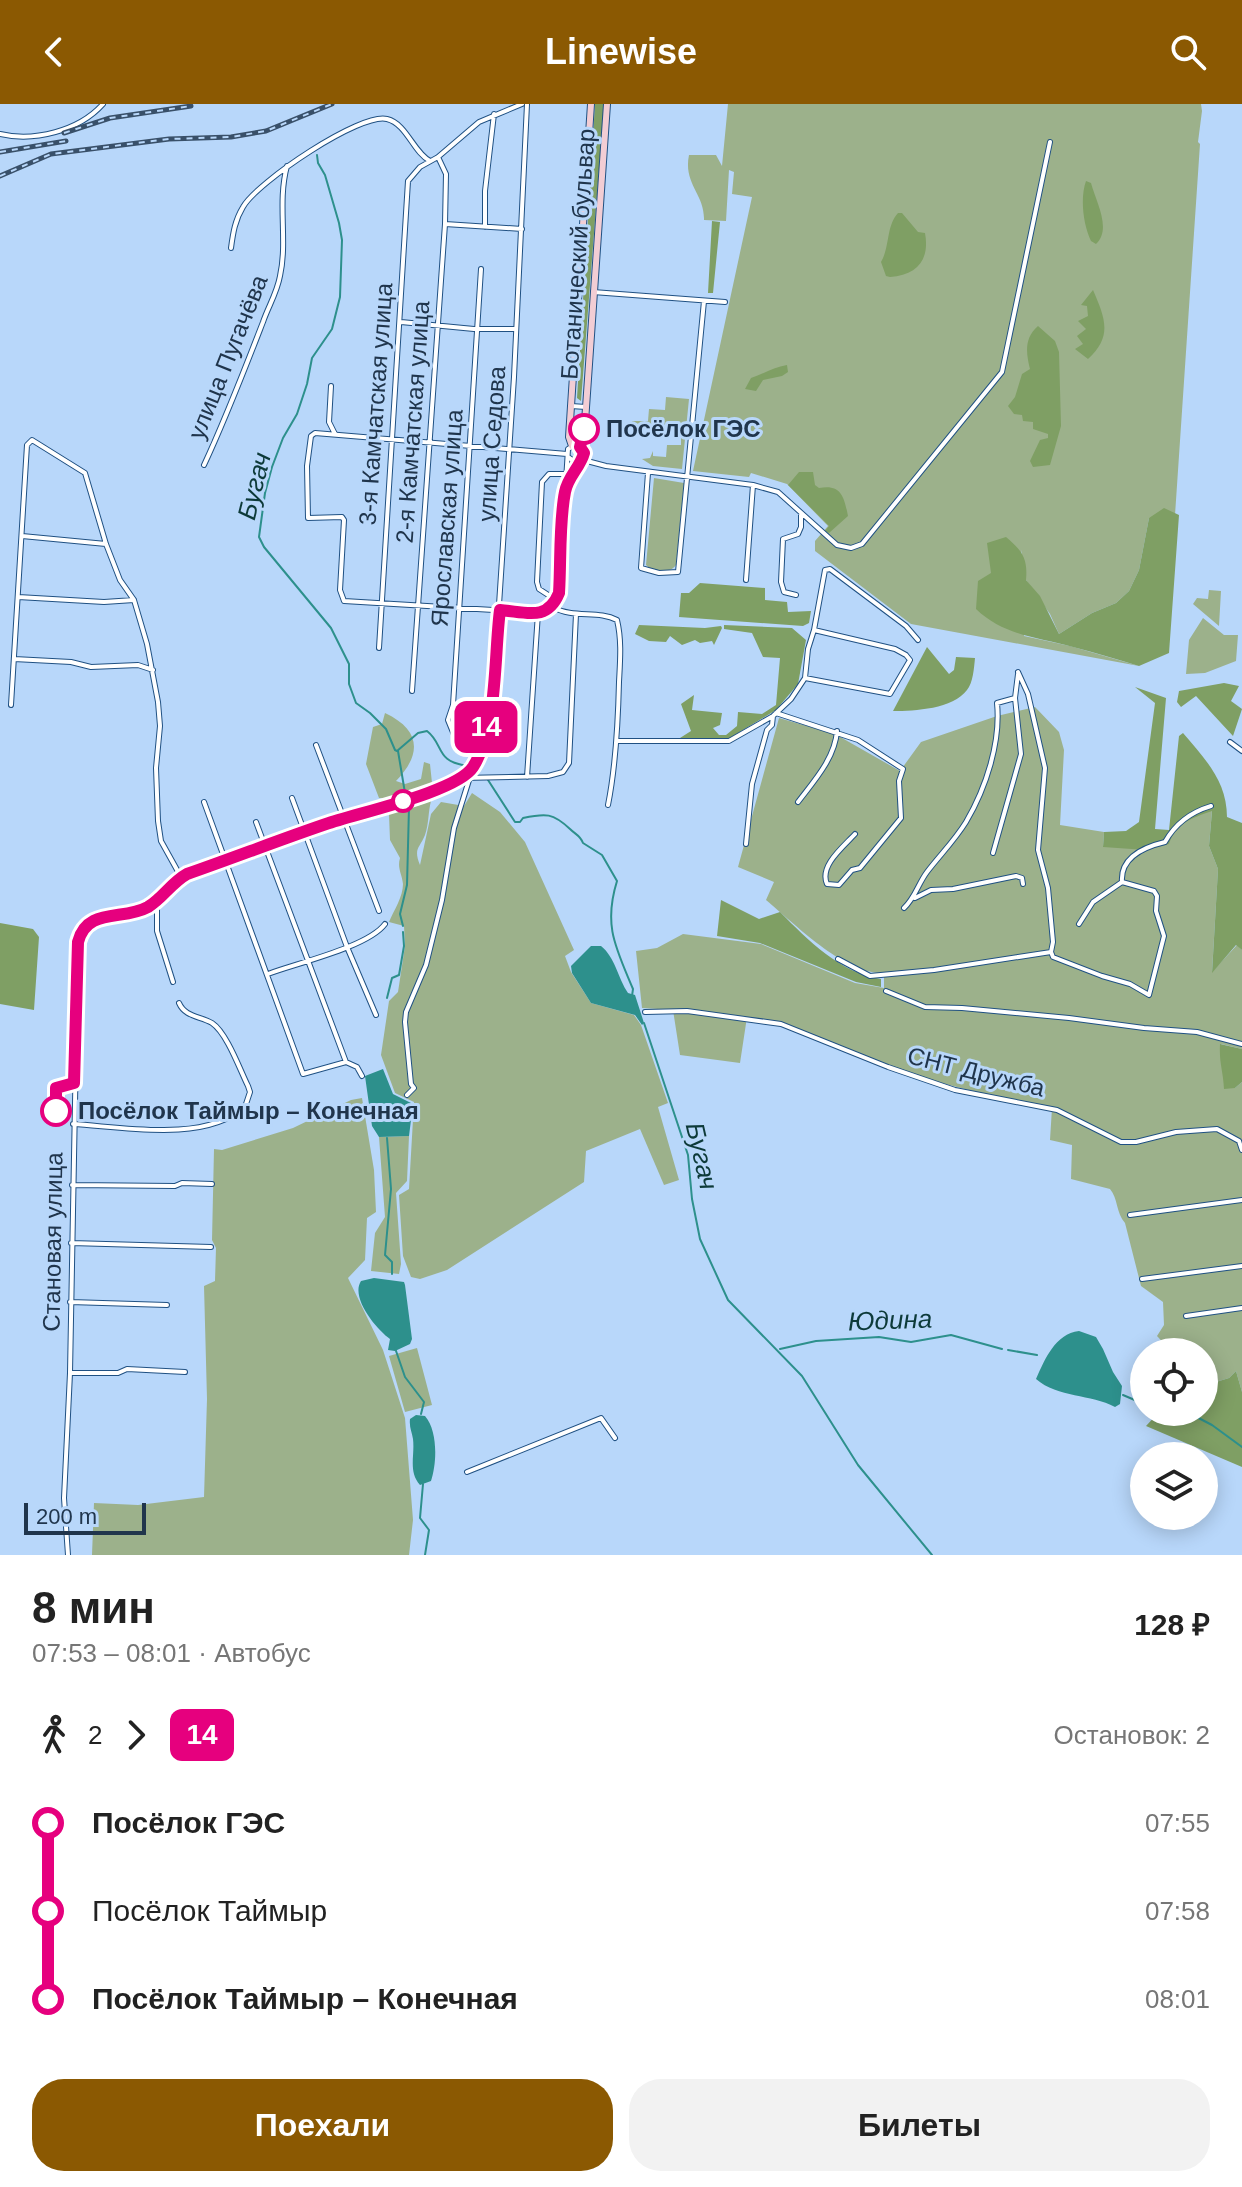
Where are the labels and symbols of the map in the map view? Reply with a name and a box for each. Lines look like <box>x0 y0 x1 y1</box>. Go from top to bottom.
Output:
street label: Ботанический бульвар <box>555 128 600 380</box>
street label: улица Пугачёва <box>182 270 273 443</box>
street label: 3-я Камчатская улица <box>354 281 397 526</box>
street label: 2-я Камчатская улица <box>391 299 434 544</box>
street label: улица Седова <box>473 365 510 523</box>
street label: Ярославская улица <box>425 408 468 628</box>
marker: Посёлок ГЭС <box>569 414 599 444</box>
place label: Посёлок ГЭС <box>606 415 761 442</box>
water label: Бугач <box>231 449 277 523</box>
line badge: 14 <box>450 701 522 753</box>
unlabelled marker <box>392 790 414 812</box>
street label: СНТ Дружба <box>905 1041 1048 1102</box>
marker: Посёлок Таймыр – Конечная <box>41 1096 71 1126</box>
place label: Посёлок Таймыр – Конечная <box>78 1097 419 1124</box>
water label: Бугач <box>680 1119 724 1193</box>
street label: Становая улица <box>37 1151 68 1332</box>
water label: Юдина <box>847 1304 933 1336</box>
scale bar <box>24 1499 146 1535</box>

